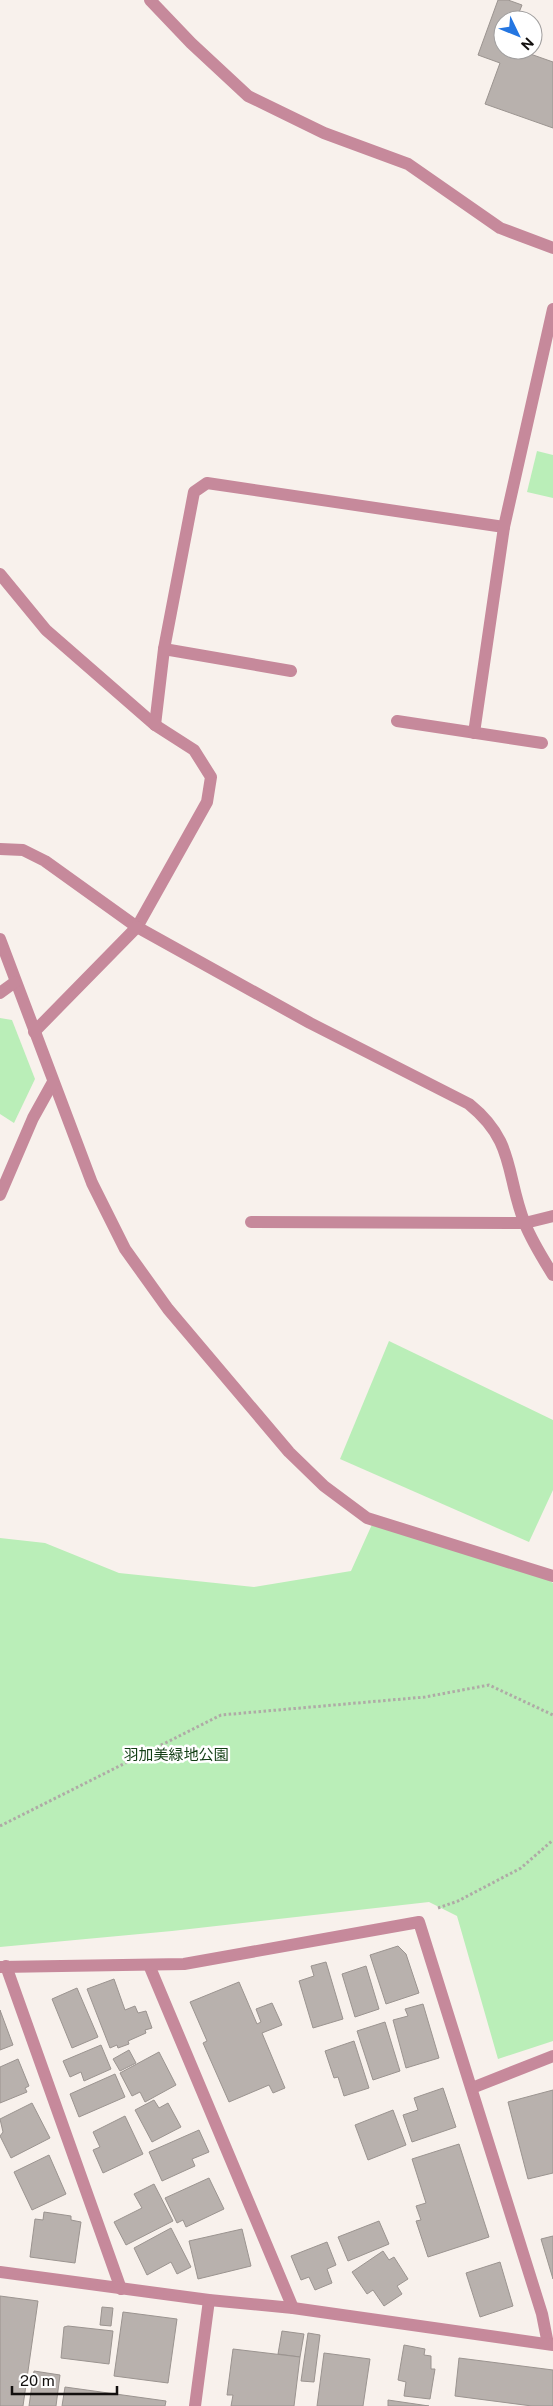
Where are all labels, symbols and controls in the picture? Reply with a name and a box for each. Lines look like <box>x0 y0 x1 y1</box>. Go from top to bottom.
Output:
north arrow <box>493 10 543 60</box>
text: N <box>518 34 537 53</box>
park label: 羽加美緑地公園 <box>123 1746 229 1763</box>
scale bar <box>12 2364 118 2396</box>
text: 20 m <box>20 2372 55 2389</box>

